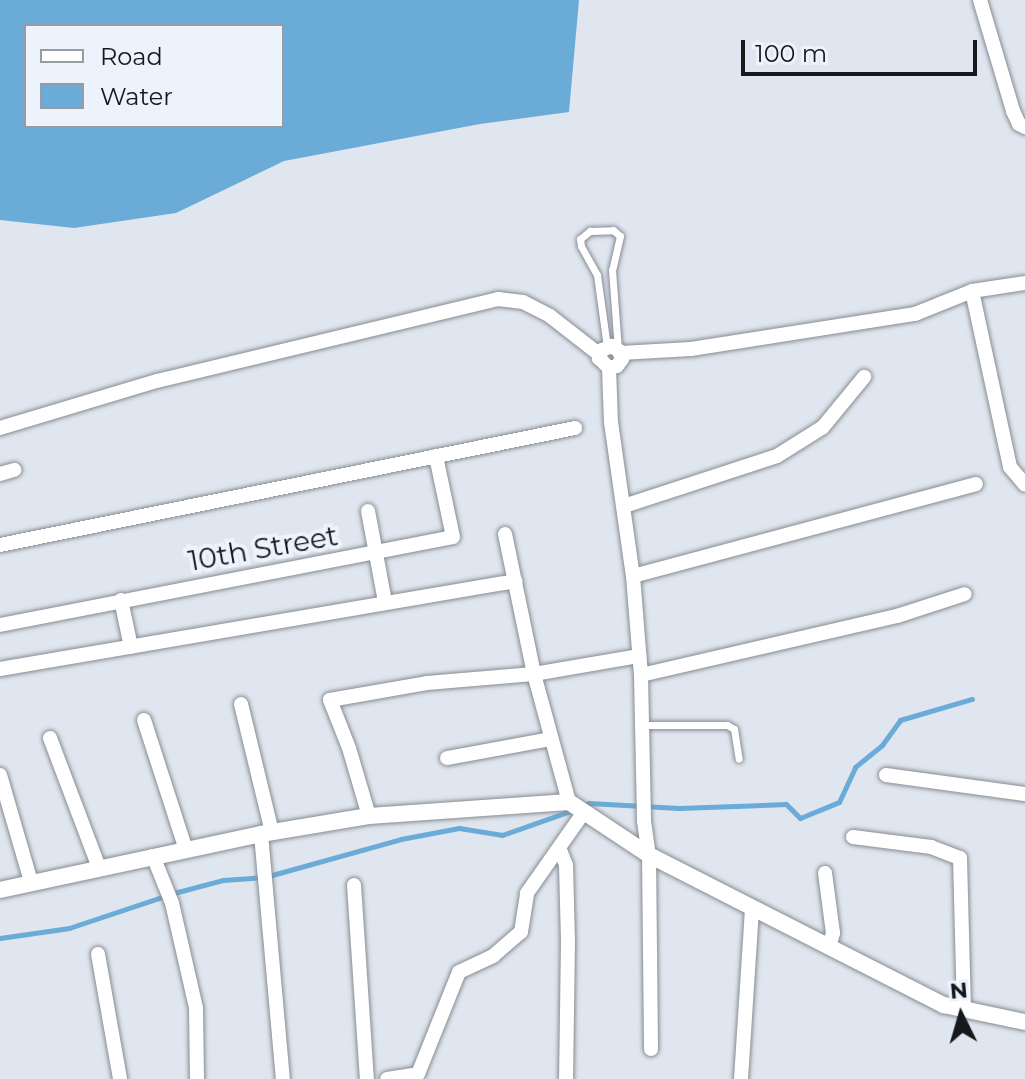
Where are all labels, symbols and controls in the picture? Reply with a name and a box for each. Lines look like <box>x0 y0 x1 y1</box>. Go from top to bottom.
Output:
legend <box>24 24 284 128</box>
scale bar <box>745 24 981 74</box>
text: 100 m <box>755 39 827 68</box>
text: Road <box>100 42 163 71</box>
text: Water <box>100 82 173 111</box>
street label: 10th Street <box>186 518 340 578</box>
north arrow <box>921 975 1001 1055</box>
text: N <box>949 976 969 1005</box>

